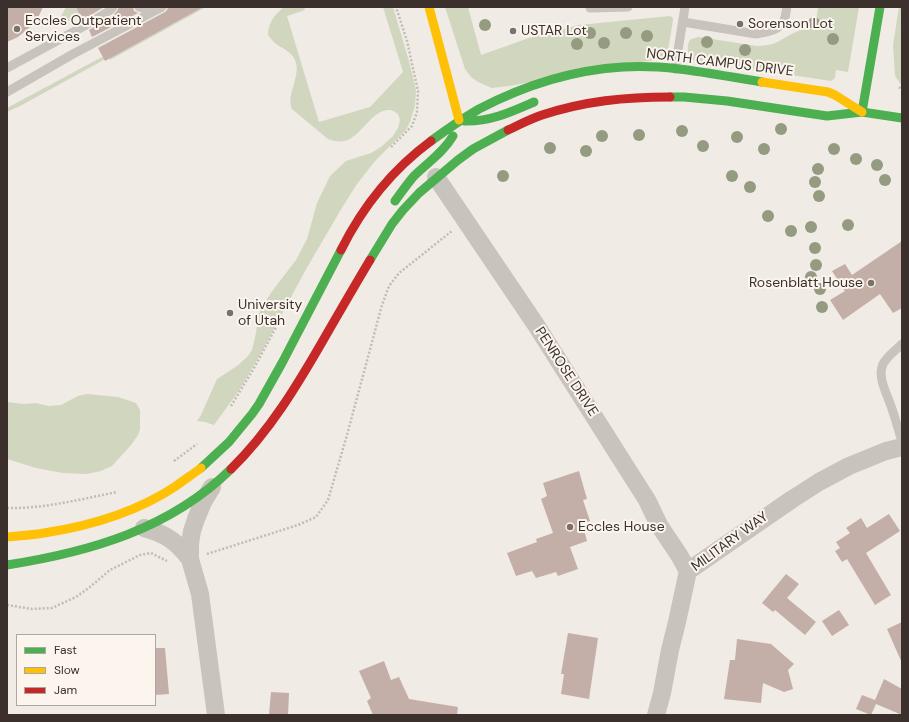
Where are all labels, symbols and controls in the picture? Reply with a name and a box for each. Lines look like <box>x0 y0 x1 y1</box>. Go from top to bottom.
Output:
place label: Eccles Outpatient Services <box>25 13 142 46</box>
place label: Sorenson Lot <box>748 16 833 32</box>
marker: Sorenson Lot <box>735 19 745 29</box>
place label: USTAR Lot <box>521 23 587 39</box>
marker: Eccles Outpatient Services <box>12 24 22 34</box>
marker: USTAR Lot <box>508 26 518 36</box>
street label: NORTH CAMPUS DRIVE <box>645 46 795 80</box>
place label: Rosenblatt House <box>749 275 863 291</box>
marker: Rosenblatt House <box>866 278 876 288</box>
place label: University of Utah <box>238 297 302 330</box>
marker: University of Utah <box>225 308 235 318</box>
street label: PENROSE DRIVE <box>531 324 601 420</box>
street label: MILITARY WAY <box>688 509 772 575</box>
place label: Eccles House <box>578 519 665 535</box>
marker: Eccles House <box>565 522 575 532</box>
legend <box>16 634 156 706</box>
text: Fast <box>54 642 77 658</box>
text: Slow <box>54 662 80 678</box>
text: Jam <box>54 682 77 698</box>

